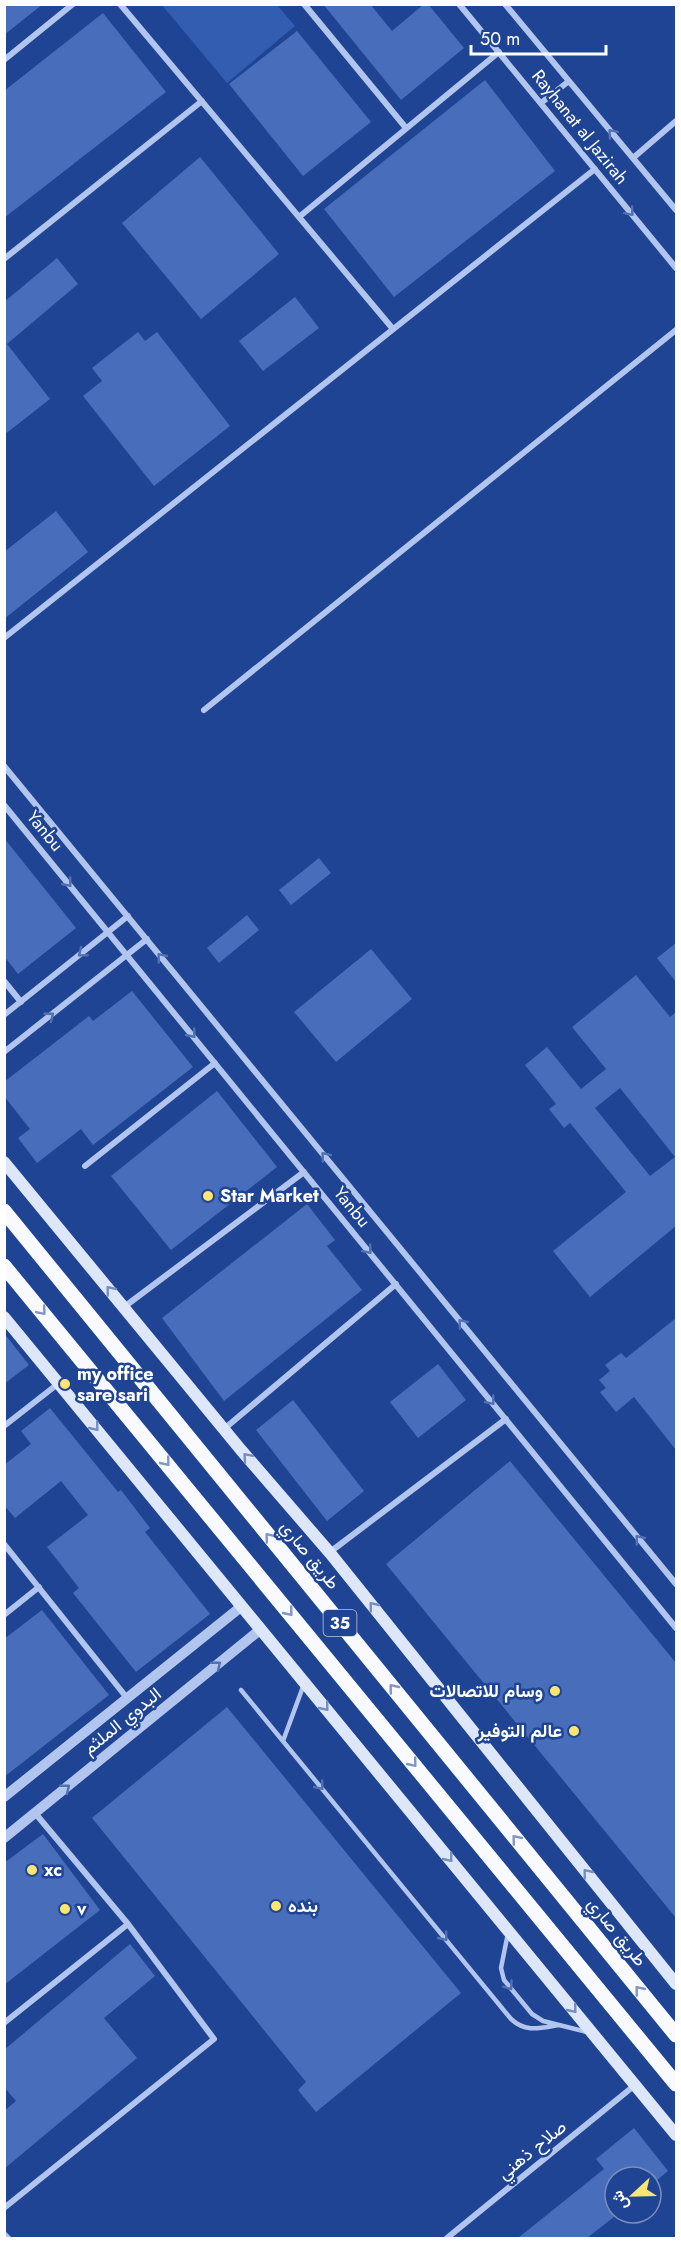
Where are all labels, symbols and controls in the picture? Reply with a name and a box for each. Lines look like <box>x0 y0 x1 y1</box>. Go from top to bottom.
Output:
scale bar <box>471 18 606 56</box>
text: 50 m <box>480 26 520 52</box>
street label: Rayhanat al Jazirah <box>526 64 634 190</box>
one-way arrow <box>609 129 620 140</box>
one-way arrow <box>623 205 634 216</box>
street label: Yanbu <box>20 805 70 857</box>
one-way arrow <box>61 876 72 887</box>
one-way arrow <box>78 945 89 956</box>
one-way arrow <box>158 953 169 964</box>
one-way arrow <box>44 1012 55 1023</box>
one-way arrow <box>184 1027 195 1038</box>
one-way arrow <box>322 1152 333 1163</box>
street label: Yanbu <box>327 1181 377 1233</box>
place label: Star Market <box>220 1183 319 1209</box>
marker: Star Market <box>201 1189 215 1203</box>
one-way arrow <box>361 1243 372 1254</box>
one-way arrow <box>106 1286 117 1297</box>
one-way arrow <box>34 1304 45 1315</box>
one-way arrow <box>459 1319 470 1330</box>
place label: my office sare sari <box>77 1361 154 1408</box>
marker: my office sare sari <box>58 1377 72 1391</box>
one-way arrow <box>484 1394 495 1405</box>
one-way arrow <box>88 1420 99 1431</box>
one-way arrow <box>243 1453 254 1464</box>
one-way arrow <box>158 1455 169 1466</box>
street label: طريق صاري <box>272 1515 346 1596</box>
one-way arrow <box>266 1533 277 1544</box>
one-way arrow <box>636 1535 647 1546</box>
one-way arrow <box>369 1602 380 1613</box>
one-way arrow <box>282 1605 293 1616</box>
road number: 35 <box>324 1610 356 1636</box>
one-way arrow <box>211 1661 222 1672</box>
place label: وسام للاتصالات <box>430 1678 543 1704</box>
street label: البدوي الملثم <box>77 1681 168 1762</box>
one-way arrow <box>389 1684 400 1695</box>
marker: وسام للاتصالات <box>548 1684 562 1698</box>
one-way arrow <box>318 1700 329 1711</box>
place label: عالم التوفير <box>477 1718 562 1744</box>
marker: عالم التوفير <box>567 1724 581 1738</box>
one-way arrow <box>406 1756 417 1767</box>
one-way arrow <box>313 1779 324 1790</box>
one-way arrow <box>59 1784 70 1795</box>
one-way arrow <box>513 1835 524 1846</box>
one-way arrow <box>442 1851 453 1862</box>
place label: xc <box>44 1857 62 1883</box>
marker: xc <box>25 1863 39 1877</box>
one-way arrow <box>584 1869 595 1880</box>
street label: طريق صاري <box>579 1892 653 1973</box>
place label: بنده <box>288 1893 318 1919</box>
place label: v <box>76 1896 87 1922</box>
marker: بنده <box>269 1899 283 1913</box>
marker: v <box>58 1902 72 1916</box>
one-way arrow <box>436 1930 447 1941</box>
one-way arrow <box>502 1979 513 1990</box>
one-way arrow <box>636 1986 647 1997</box>
one-way arrow <box>565 2002 576 2013</box>
street label: صلاح ذهني <box>492 2114 573 2188</box>
north arrow <box>603 2165 663 2225</box>
text: ش <box>605 2187 634 2214</box>

